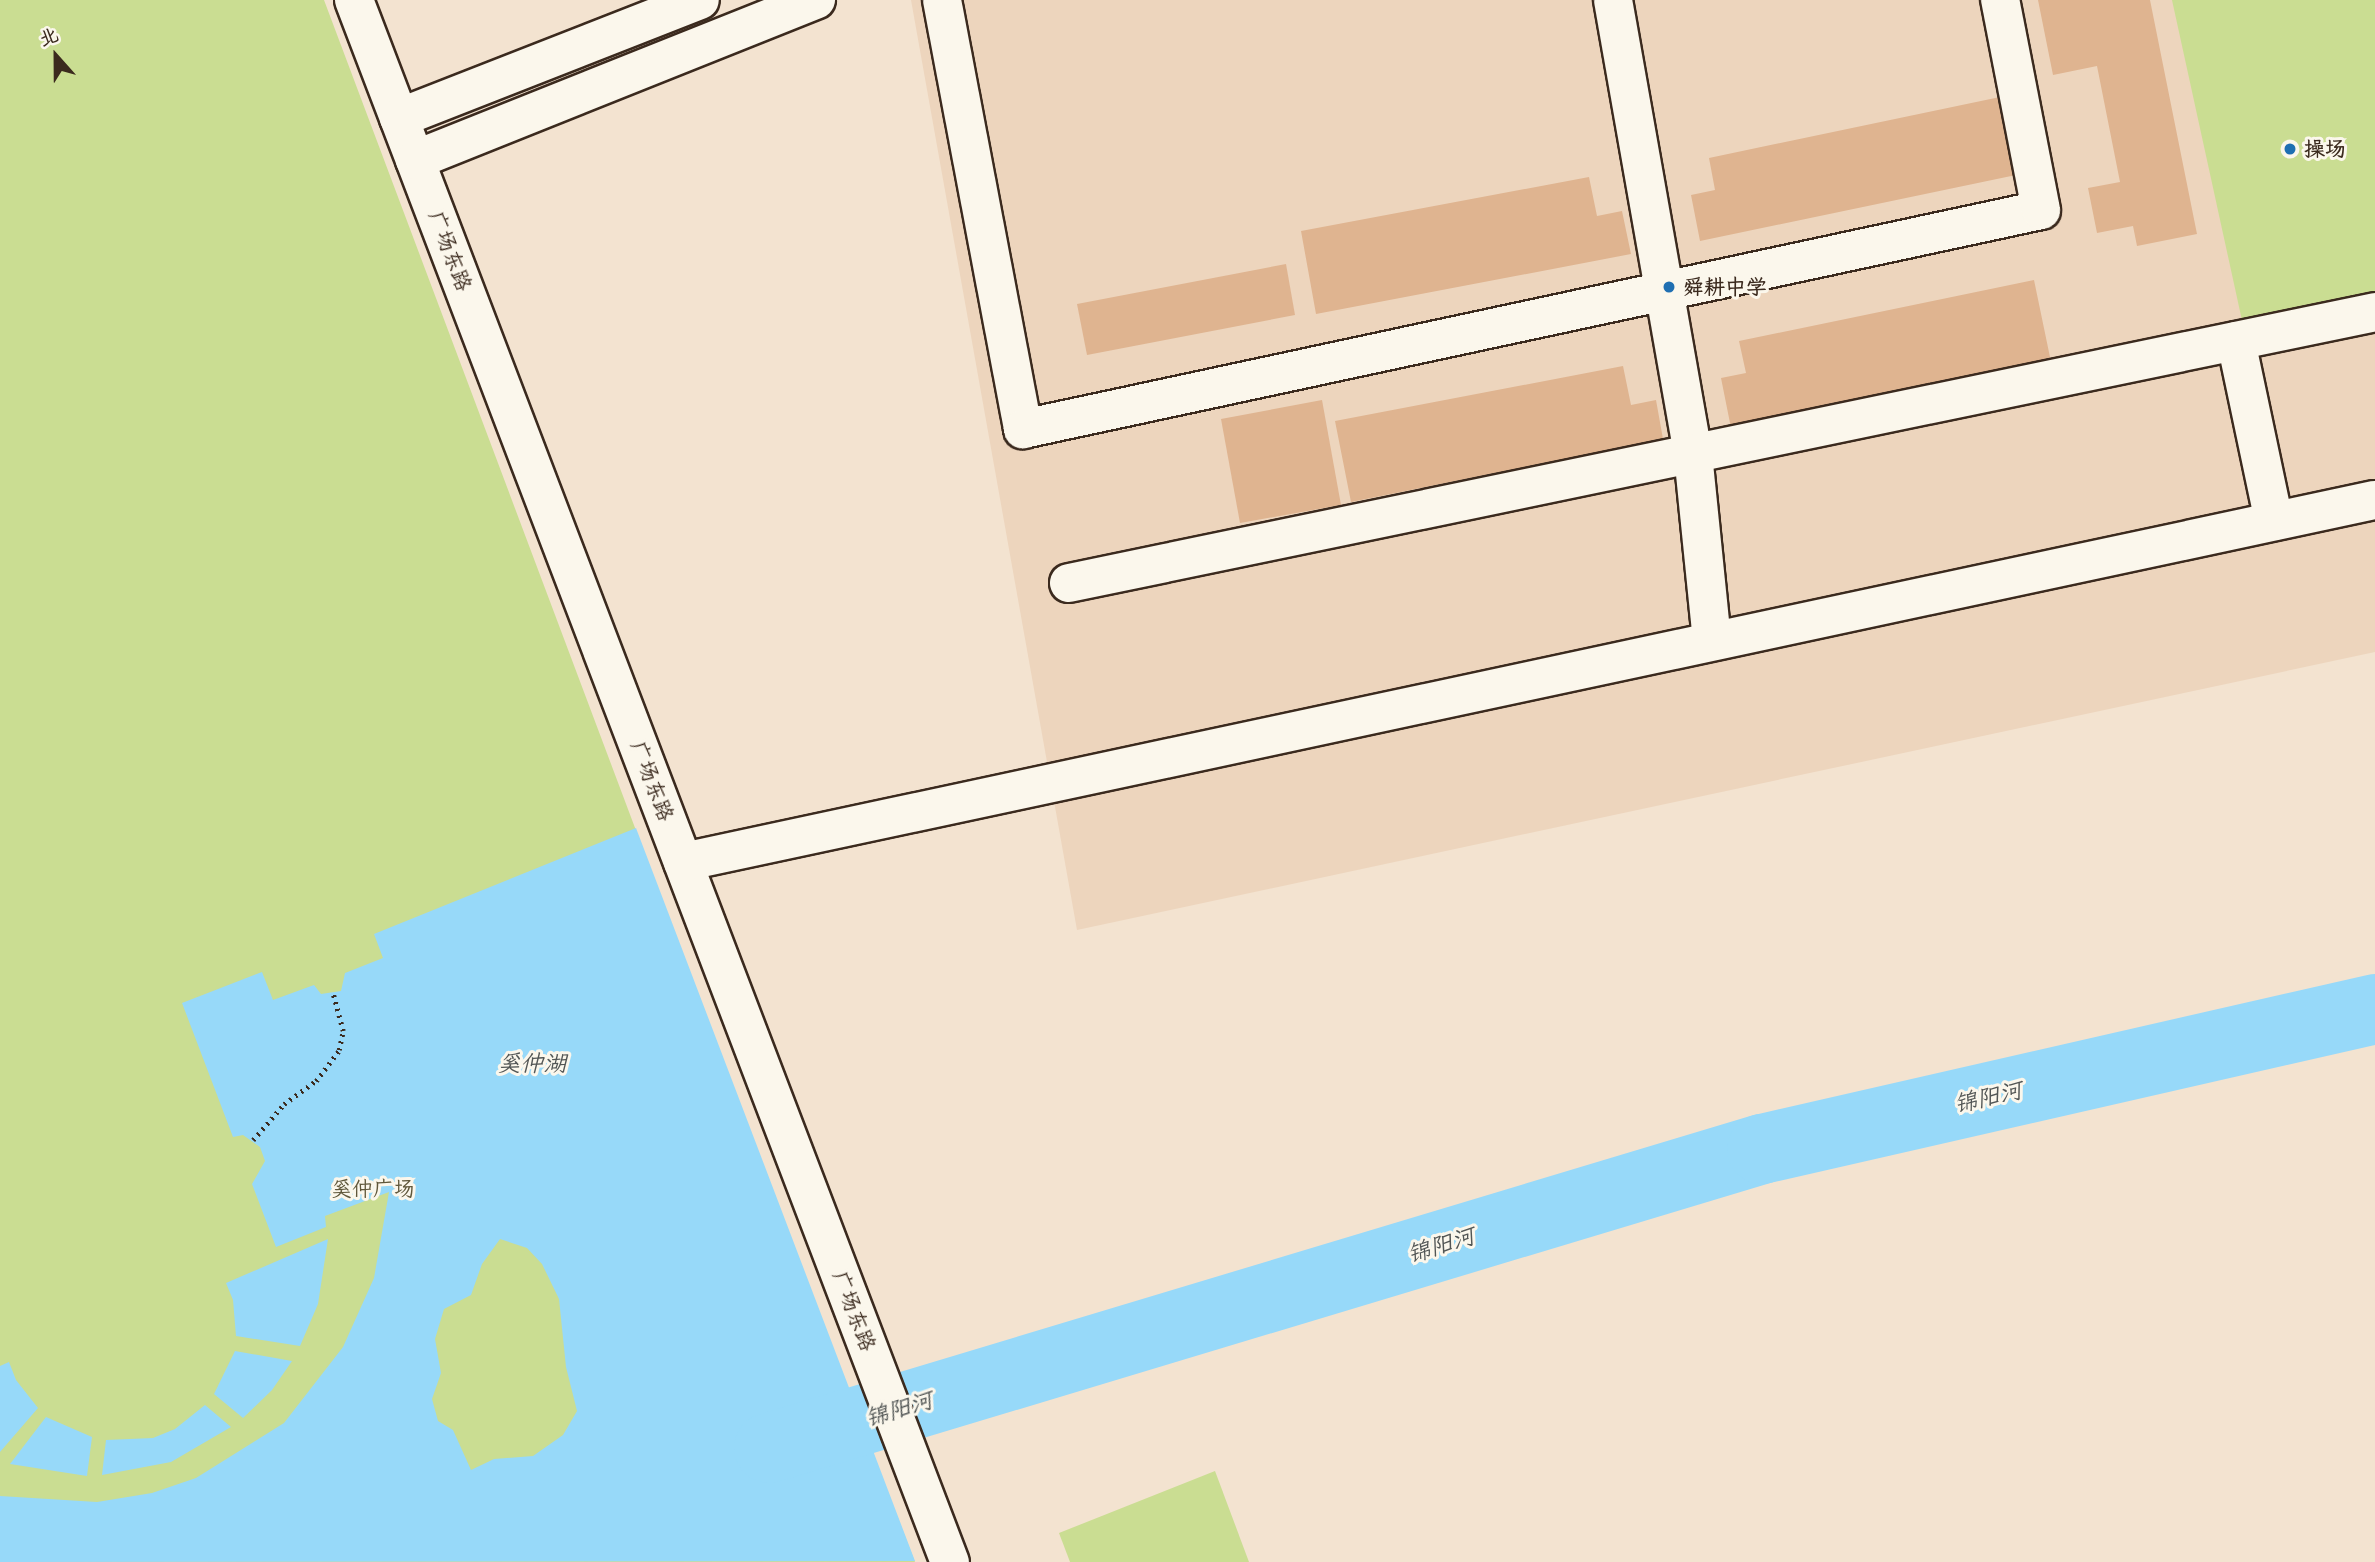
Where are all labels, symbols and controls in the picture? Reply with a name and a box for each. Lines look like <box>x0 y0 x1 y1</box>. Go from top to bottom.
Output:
north arrow <box>21 21 91 91</box>
text: 北 <box>35 21 62 52</box>
place label: 操场 <box>2304 136 2346 162</box>
marker: 操场 <box>2282 141 2298 157</box>
street label: 广场东路 <box>423 207 477 295</box>
place label: 舜耕中学 <box>1683 274 1767 300</box>
marker: 舜耕中学 <box>1661 279 1677 295</box>
street label: 广场东路 <box>625 737 679 825</box>
water label: 奚仲湖 <box>498 1049 566 1077</box>
water label: 锦阳河 <box>1951 1076 2025 1118</box>
park label: 奚仲广场 <box>331 1176 415 1202</box>
water label: 锦阳河 <box>1404 1222 1478 1268</box>
street label: 广场东路 <box>827 1267 881 1355</box>
water label: 锦阳河 <box>862 1386 936 1432</box>

